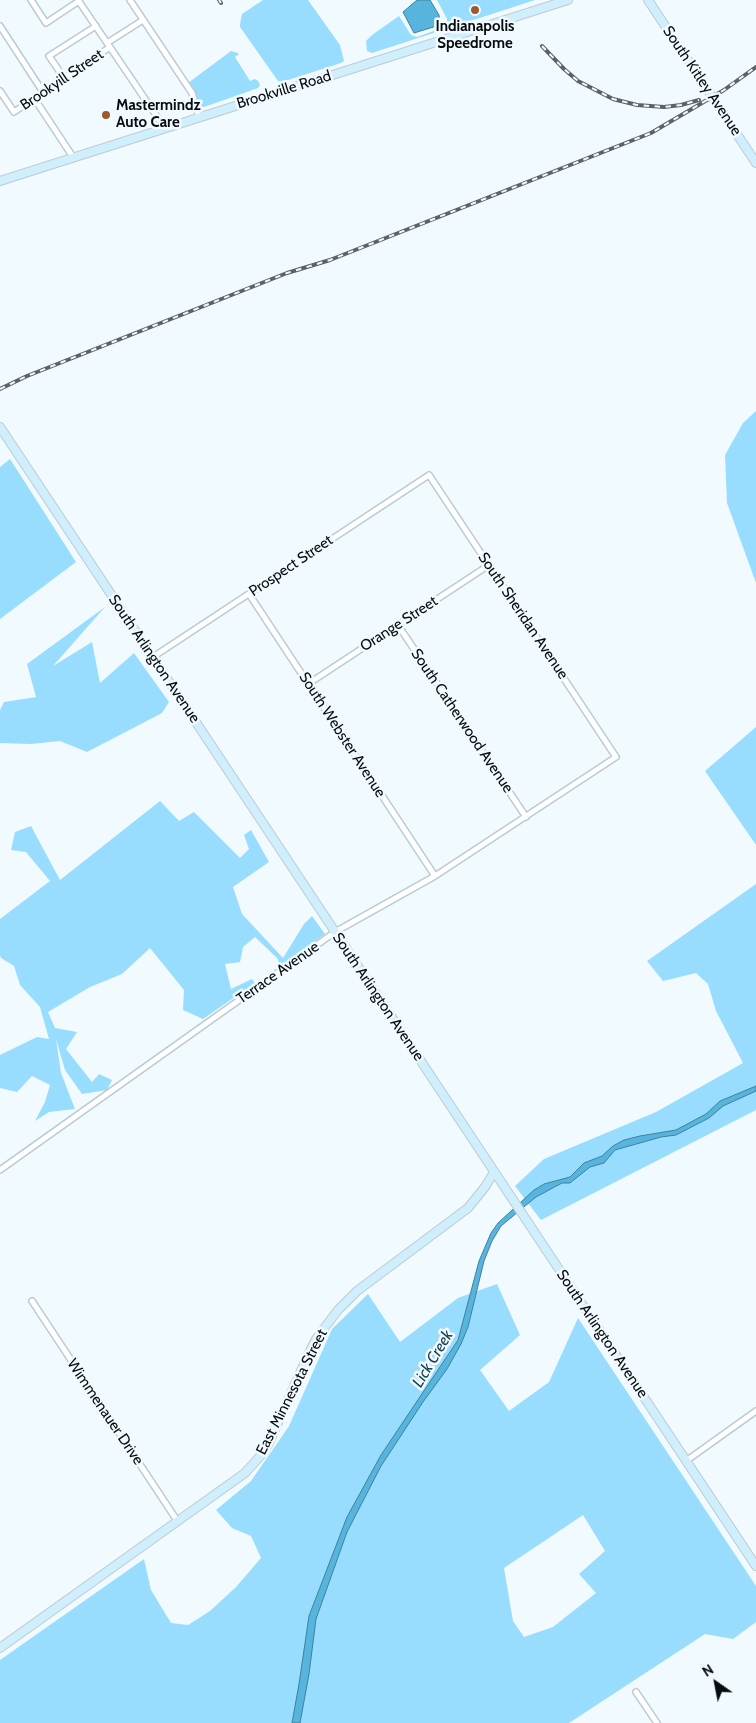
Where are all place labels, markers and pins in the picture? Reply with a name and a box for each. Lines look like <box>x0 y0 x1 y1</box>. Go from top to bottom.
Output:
marker: Indianapolis Speedrome <box>469 4 481 16</box>
place label: Indianapolis Speedrome <box>436 18 514 53</box>
place label: Mastermindz Auto Care <box>116 97 201 132</box>
marker: Mastermindz Auto Care <box>100 109 112 121</box>

